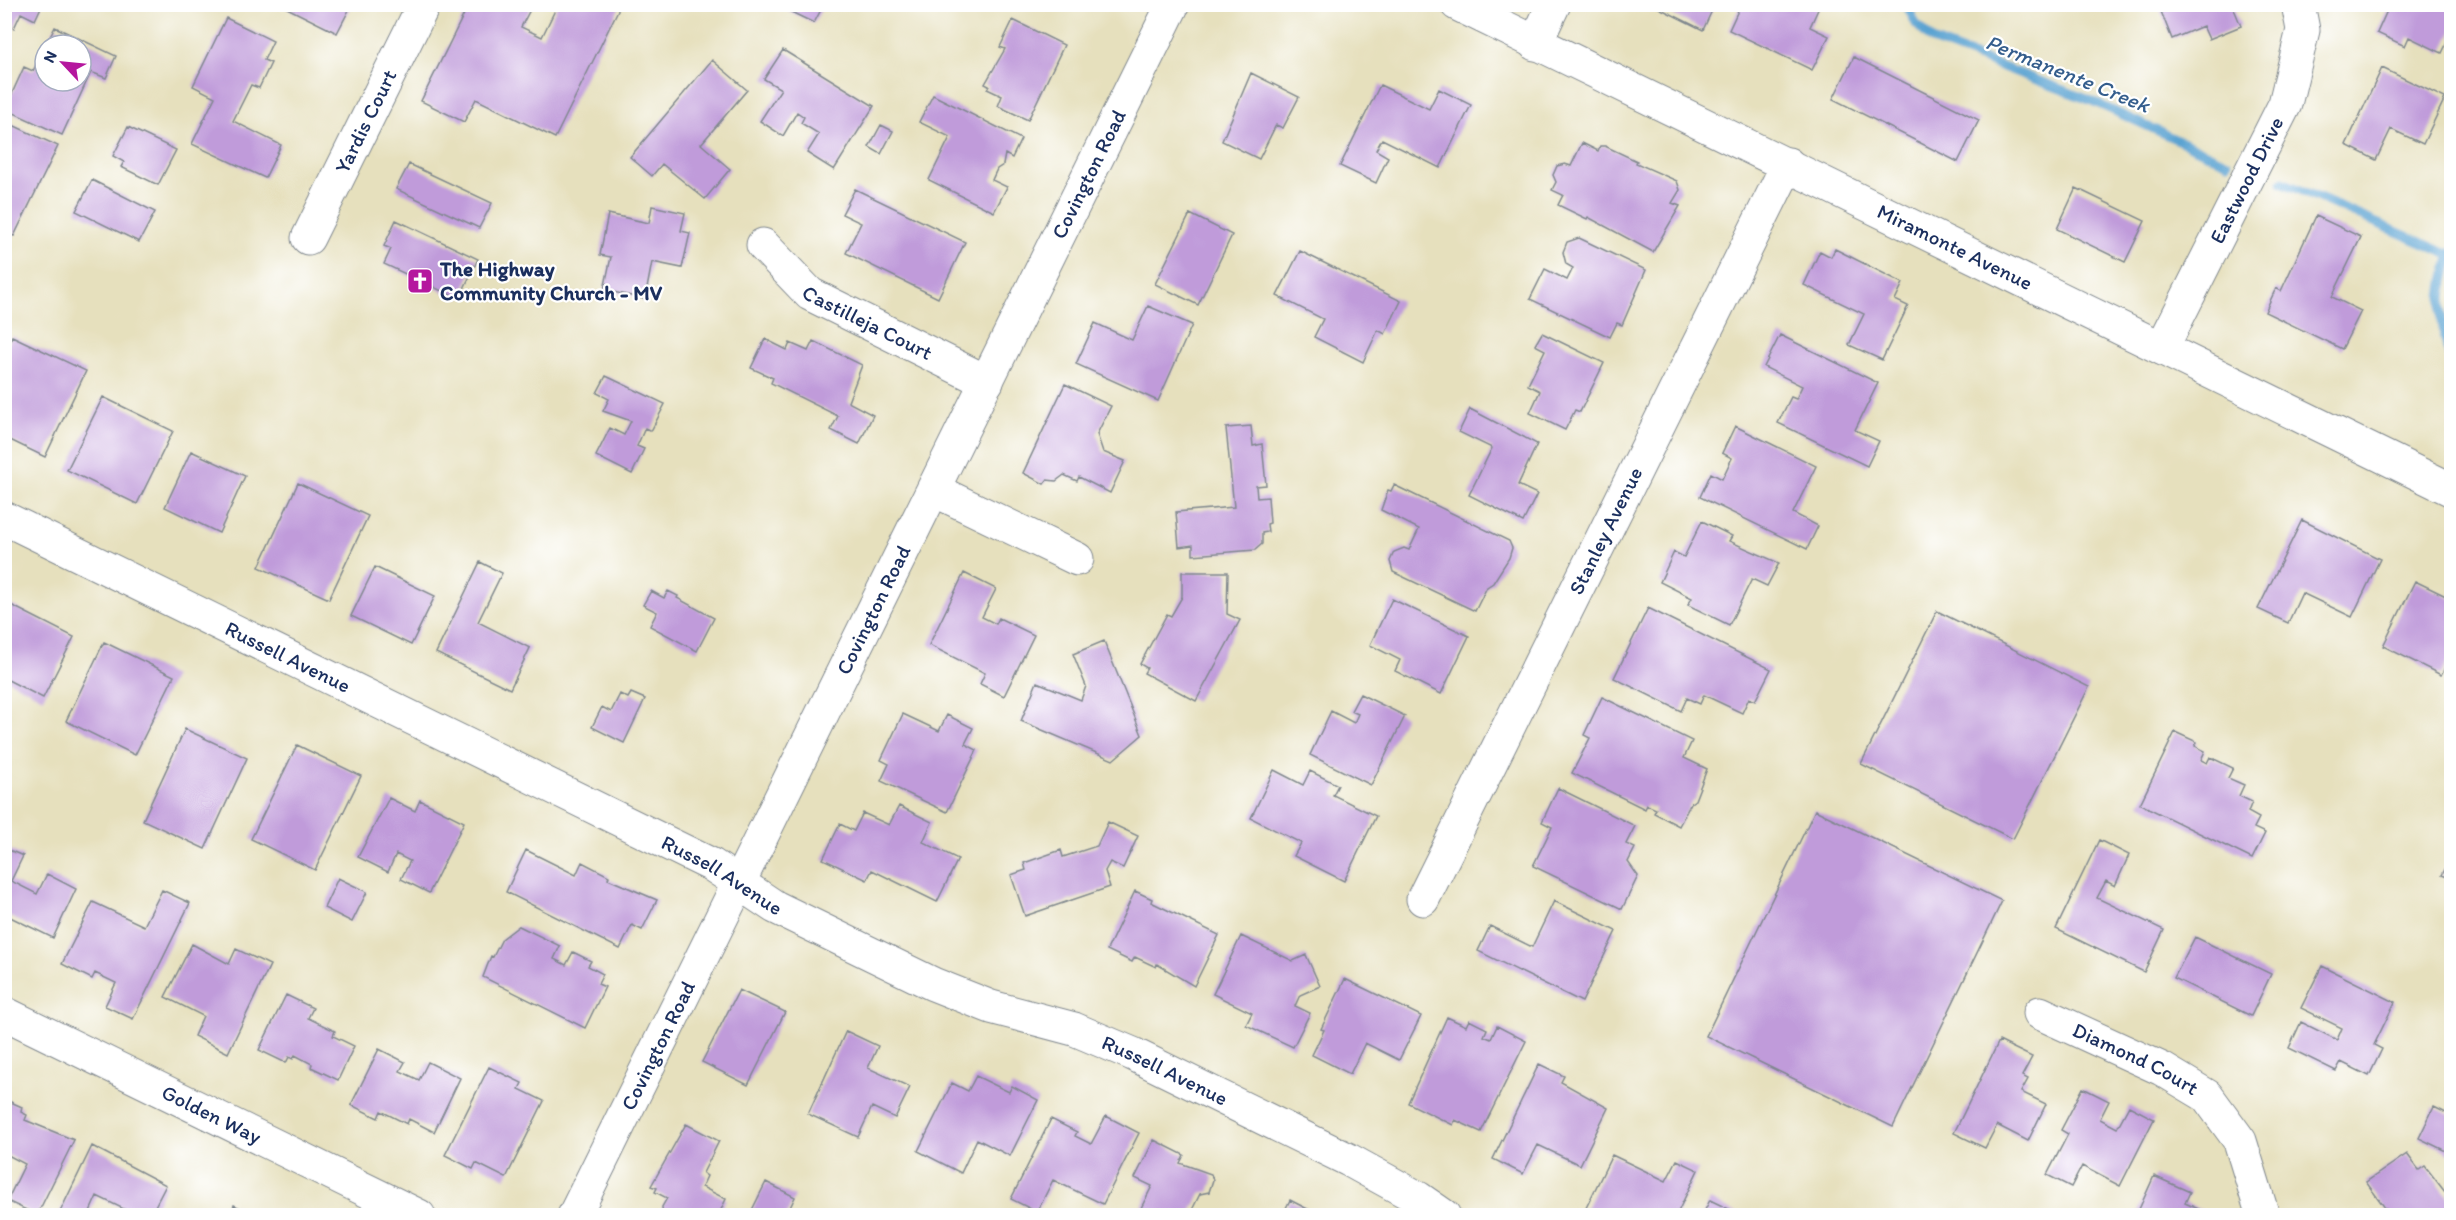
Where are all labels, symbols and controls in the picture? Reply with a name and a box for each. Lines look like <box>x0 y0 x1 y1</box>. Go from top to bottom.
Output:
water label: Permanente Creek <box>1982 28 2155 119</box>
north arrow <box>33 33 93 93</box>
text: N <box>39 48 61 66</box>
street label: Yardis Court <box>329 65 402 177</box>
street label: Covington Road <box>1046 105 1131 243</box>
street label: Eastwood Drive <box>2204 112 2289 247</box>
street label: Miramonte Avenue <box>1873 198 2037 295</box>
place label: The Highway Community Church - MV <box>439 256 663 306</box>
church icon: The Highway Community Church - MV <box>405 266 435 296</box>
street label: Castilleja Court <box>797 280 937 365</box>
street label: Stanley Avenue <box>1563 463 1648 599</box>
street label: Covington Road <box>831 541 916 678</box>
street label: Russell Avenue <box>221 615 355 698</box>
street label: Russell Avenue <box>658 829 786 920</box>
street label: Covington Road <box>615 976 700 1114</box>
street label: Diamond Court <box>2069 1017 2203 1100</box>
street label: Russell Avenue <box>1098 1029 1232 1111</box>
street label: Golden Way <box>158 1079 266 1149</box>

